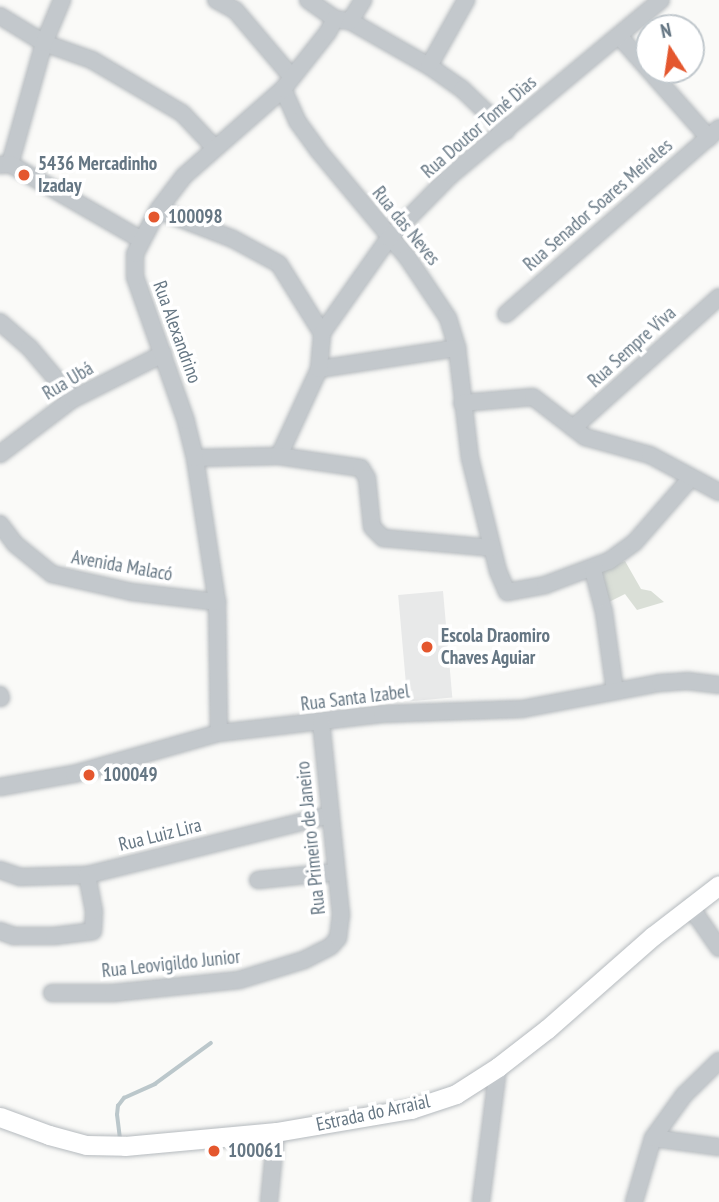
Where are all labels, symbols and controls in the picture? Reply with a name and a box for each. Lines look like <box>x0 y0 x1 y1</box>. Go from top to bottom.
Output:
north arrow <box>635 14 705 84</box>
text: N <box>659 18 674 43</box>
street label: Rua Doutor Tomé Dias <box>417 71 541 183</box>
street label: Rua Senador Soares Meireles <box>519 134 677 276</box>
place label: 5436 Mercadinho Izaday <box>38 153 157 197</box>
marker: 5436 Mercadinho Izaday <box>16 167 32 183</box>
street label: Rua das Neves <box>367 182 445 270</box>
place label: 100098 <box>168 206 222 228</box>
marker: 100098 <box>146 209 162 225</box>
street label: Rua Alexandrino <box>148 277 206 387</box>
street label: Rua Sempre Viva <box>583 302 681 392</box>
street label: Rua Ubá <box>39 357 97 405</box>
street label: Avenida Malacó <box>70 546 174 586</box>
place label: Escola Draomiro Chaves Aguiar <box>441 625 550 669</box>
marker: Escola Draomiro Chaves Aguiar <box>419 639 435 655</box>
street label: Rua Santa Izabel <box>299 680 411 716</box>
street label: Rua Primeiro de Janeiro <box>292 760 330 916</box>
place label: 100049 <box>103 764 157 786</box>
marker: 100049 <box>81 767 97 783</box>
street label: Rua Luiz Lira <box>116 814 204 856</box>
street label: Rua Leovigildo Junior <box>101 945 241 983</box>
street label: Estrada do Arraial <box>314 1090 432 1136</box>
place label: 100061 <box>228 1140 282 1162</box>
marker: 100061 <box>206 1143 222 1159</box>

